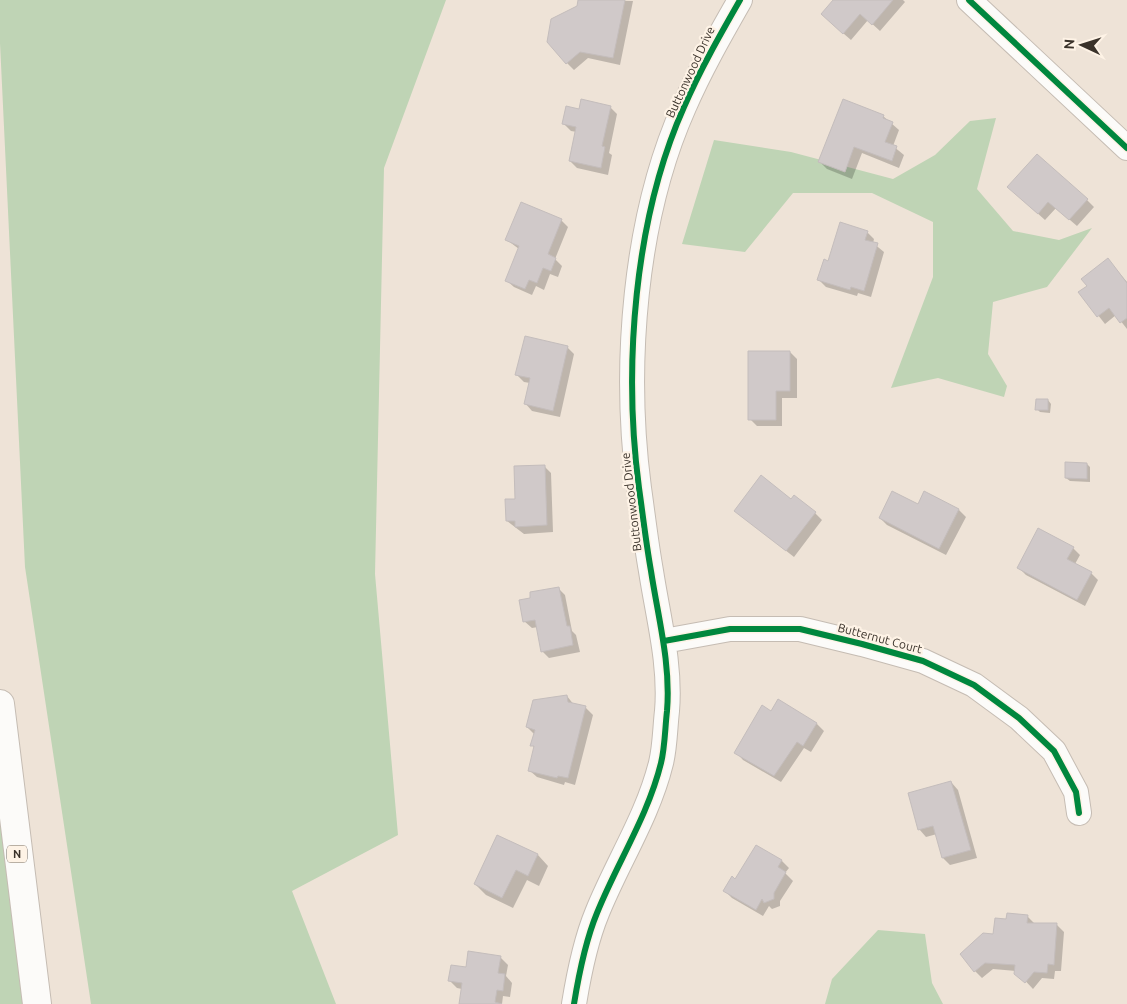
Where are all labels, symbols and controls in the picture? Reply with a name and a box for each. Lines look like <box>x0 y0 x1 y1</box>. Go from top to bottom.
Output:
north arrow <box>1057 20 1107 70</box>
street label: Buttonwood Drive <box>663 24 717 120</box>
text: N <box>1061 38 1077 50</box>
street label: Buttonwood Drive <box>619 452 643 552</box>
street label: Butternut Court <box>836 621 924 656</box>
road number: N <box>7 846 27 862</box>

